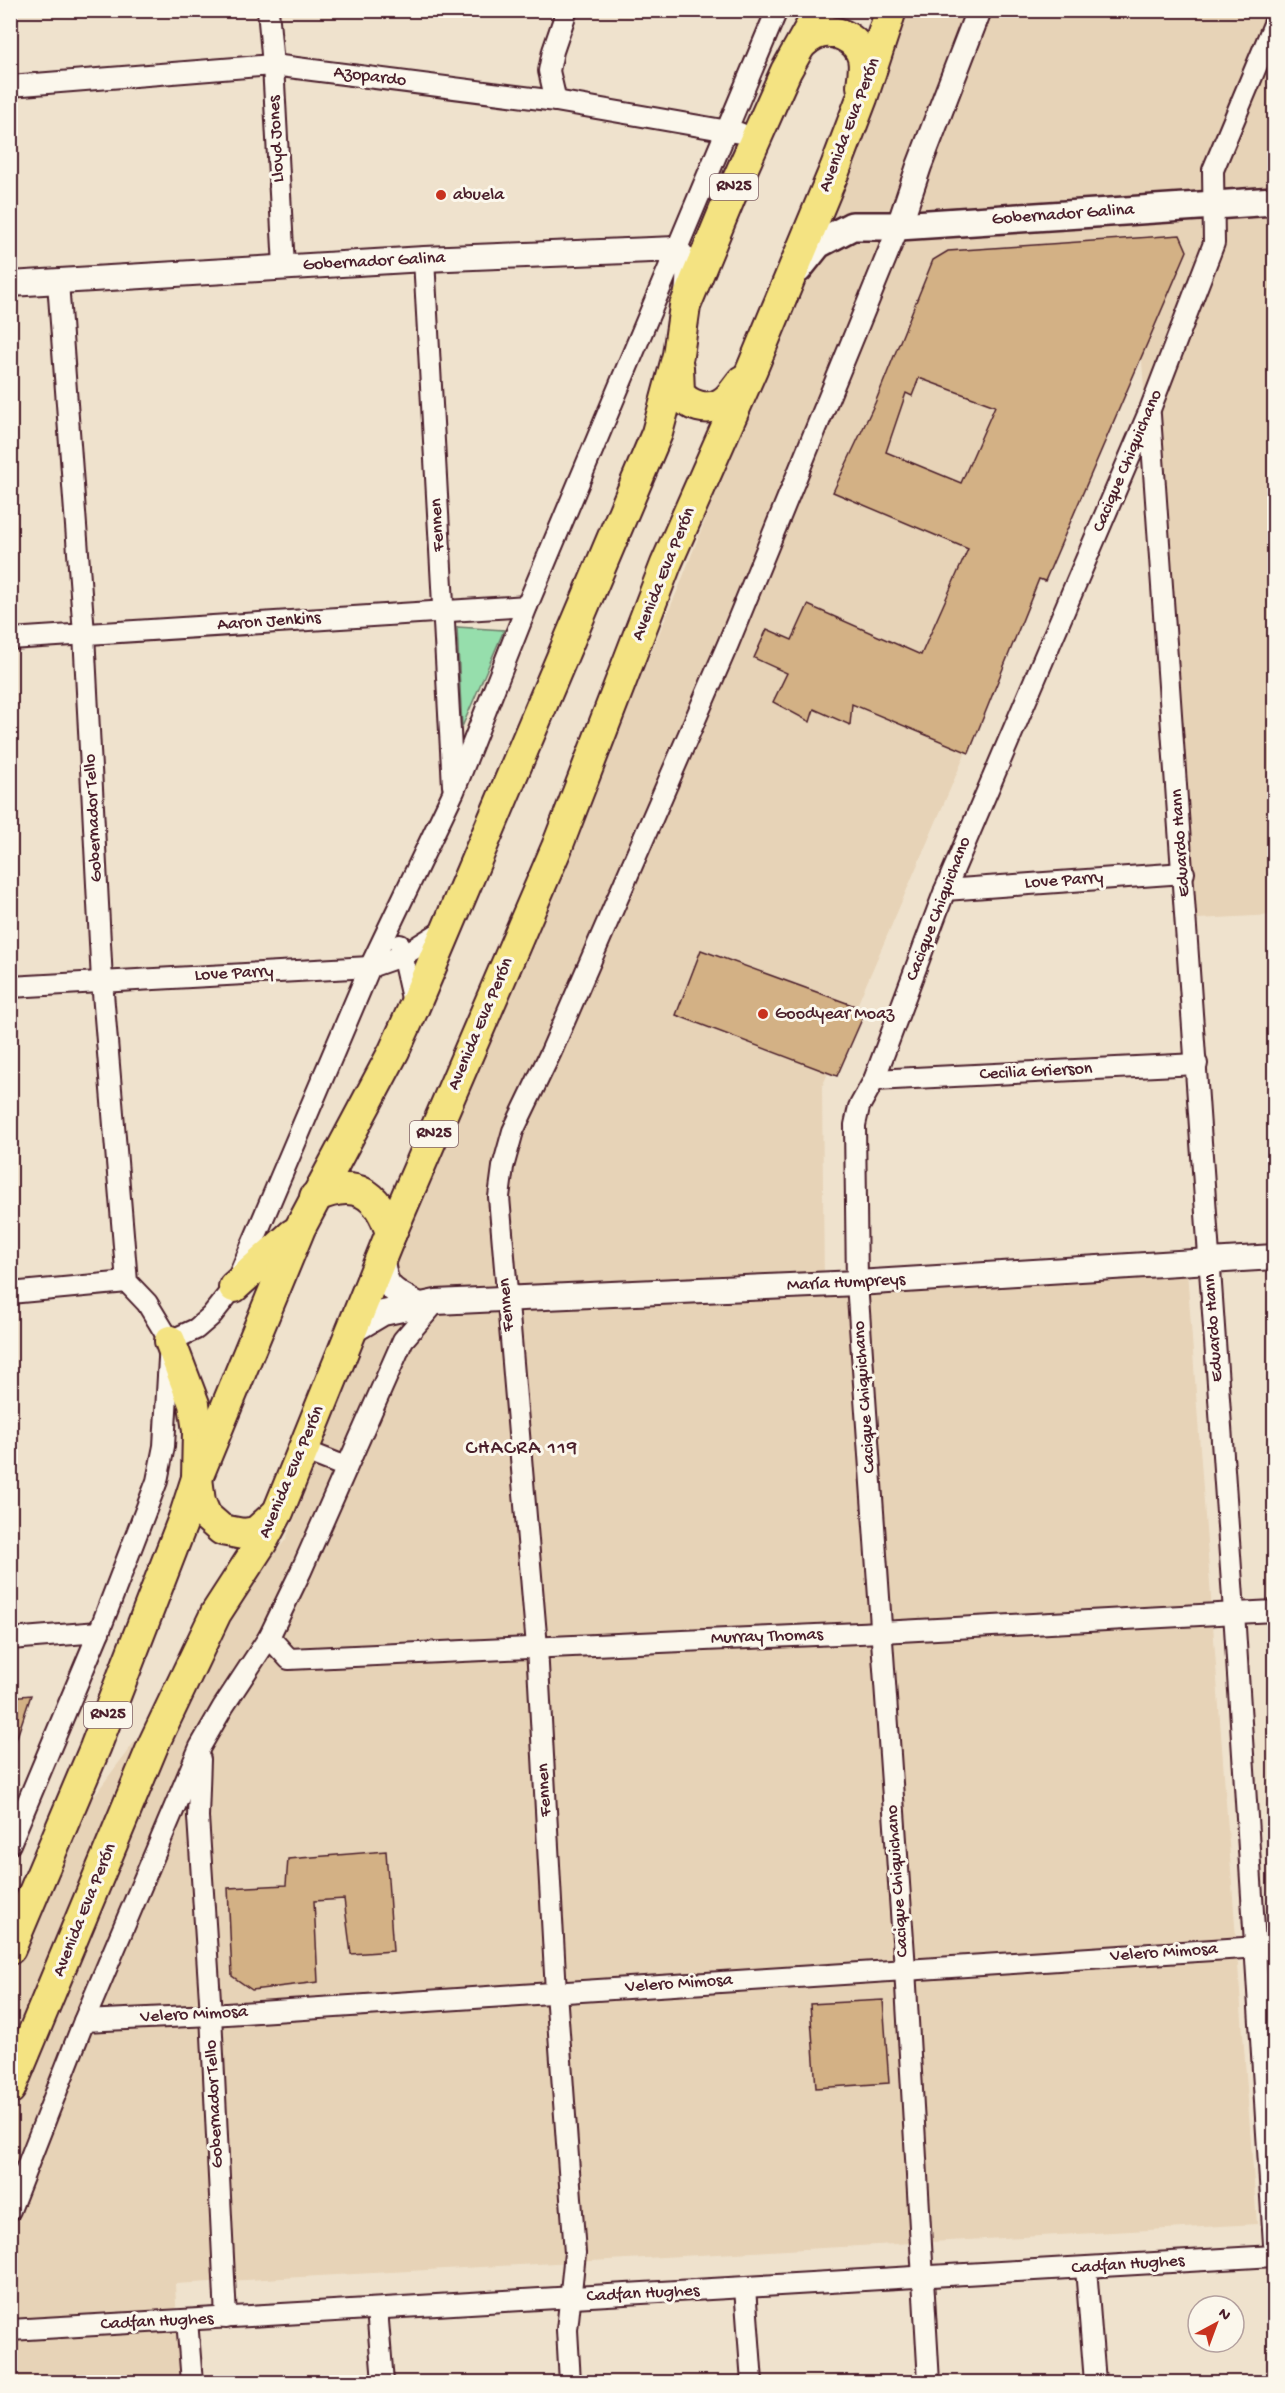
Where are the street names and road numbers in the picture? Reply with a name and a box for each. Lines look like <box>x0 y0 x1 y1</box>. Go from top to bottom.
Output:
street label: Avenida Eva Perón <box>815 55 885 195</box>
street label: Azopardo <box>332 62 408 92</box>
street label: Lloyd Jones <box>264 94 290 183</box>
road number: RN25 <box>710 174 758 200</box>
street label: Gobernador Galina <box>991 199 1136 230</box>
street label: Gobernador Galina <box>302 248 447 276</box>
street label: Cacique Chiquichano <box>1089 387 1167 535</box>
street label: Fennen <box>426 497 450 553</box>
street label: Avenida Eva Perón <box>628 504 700 644</box>
street label: Aaron Jenkins <box>217 608 323 636</box>
street label: Gobernador Tello <box>80 753 108 883</box>
street label: Eduardo Hann <box>1167 788 1195 898</box>
street label: Cacique Chiquichano <box>902 834 976 984</box>
street label: Love Parry <box>1024 868 1104 894</box>
street label: Avenida Eva Perón <box>444 954 519 1093</box>
street label: Love Parry <box>194 961 274 987</box>
street label: Cecilia Grierson <box>979 1059 1093 1085</box>
road number: RN25 <box>410 1121 458 1147</box>
street label: María Humpreys <box>786 1269 907 1297</box>
street label: Eduardo Hann <box>1200 1273 1228 1383</box>
street label: Fennen <box>494 1277 520 1334</box>
street label: Cacique Chiquichano <box>849 1320 881 1474</box>
street label: Avenida Eva Perón <box>255 1402 330 1541</box>
street label: Murray Thomas <box>711 1625 825 1649</box>
road number: RN25 <box>84 1702 132 1728</box>
street label: Fennen <box>533 1762 557 1818</box>
street label: Cacique Chiquichano <box>882 1804 914 1958</box>
street label: Avenida Eva Perón <box>49 1840 121 1980</box>
street label: Velero Mimosa <box>1109 1939 1219 1967</box>
street label: Velero Mimosa <box>624 1970 734 1998</box>
street label: Velero Mimosa <box>139 2002 249 2028</box>
street label: Gobernador Tello <box>201 2039 229 2169</box>
street label: Cadfan Hughes <box>1071 2250 1187 2279</box>
street label: Cadfan Hughes <box>586 2280 701 2307</box>
street label: Cadfan Hughes <box>100 2308 215 2335</box>

